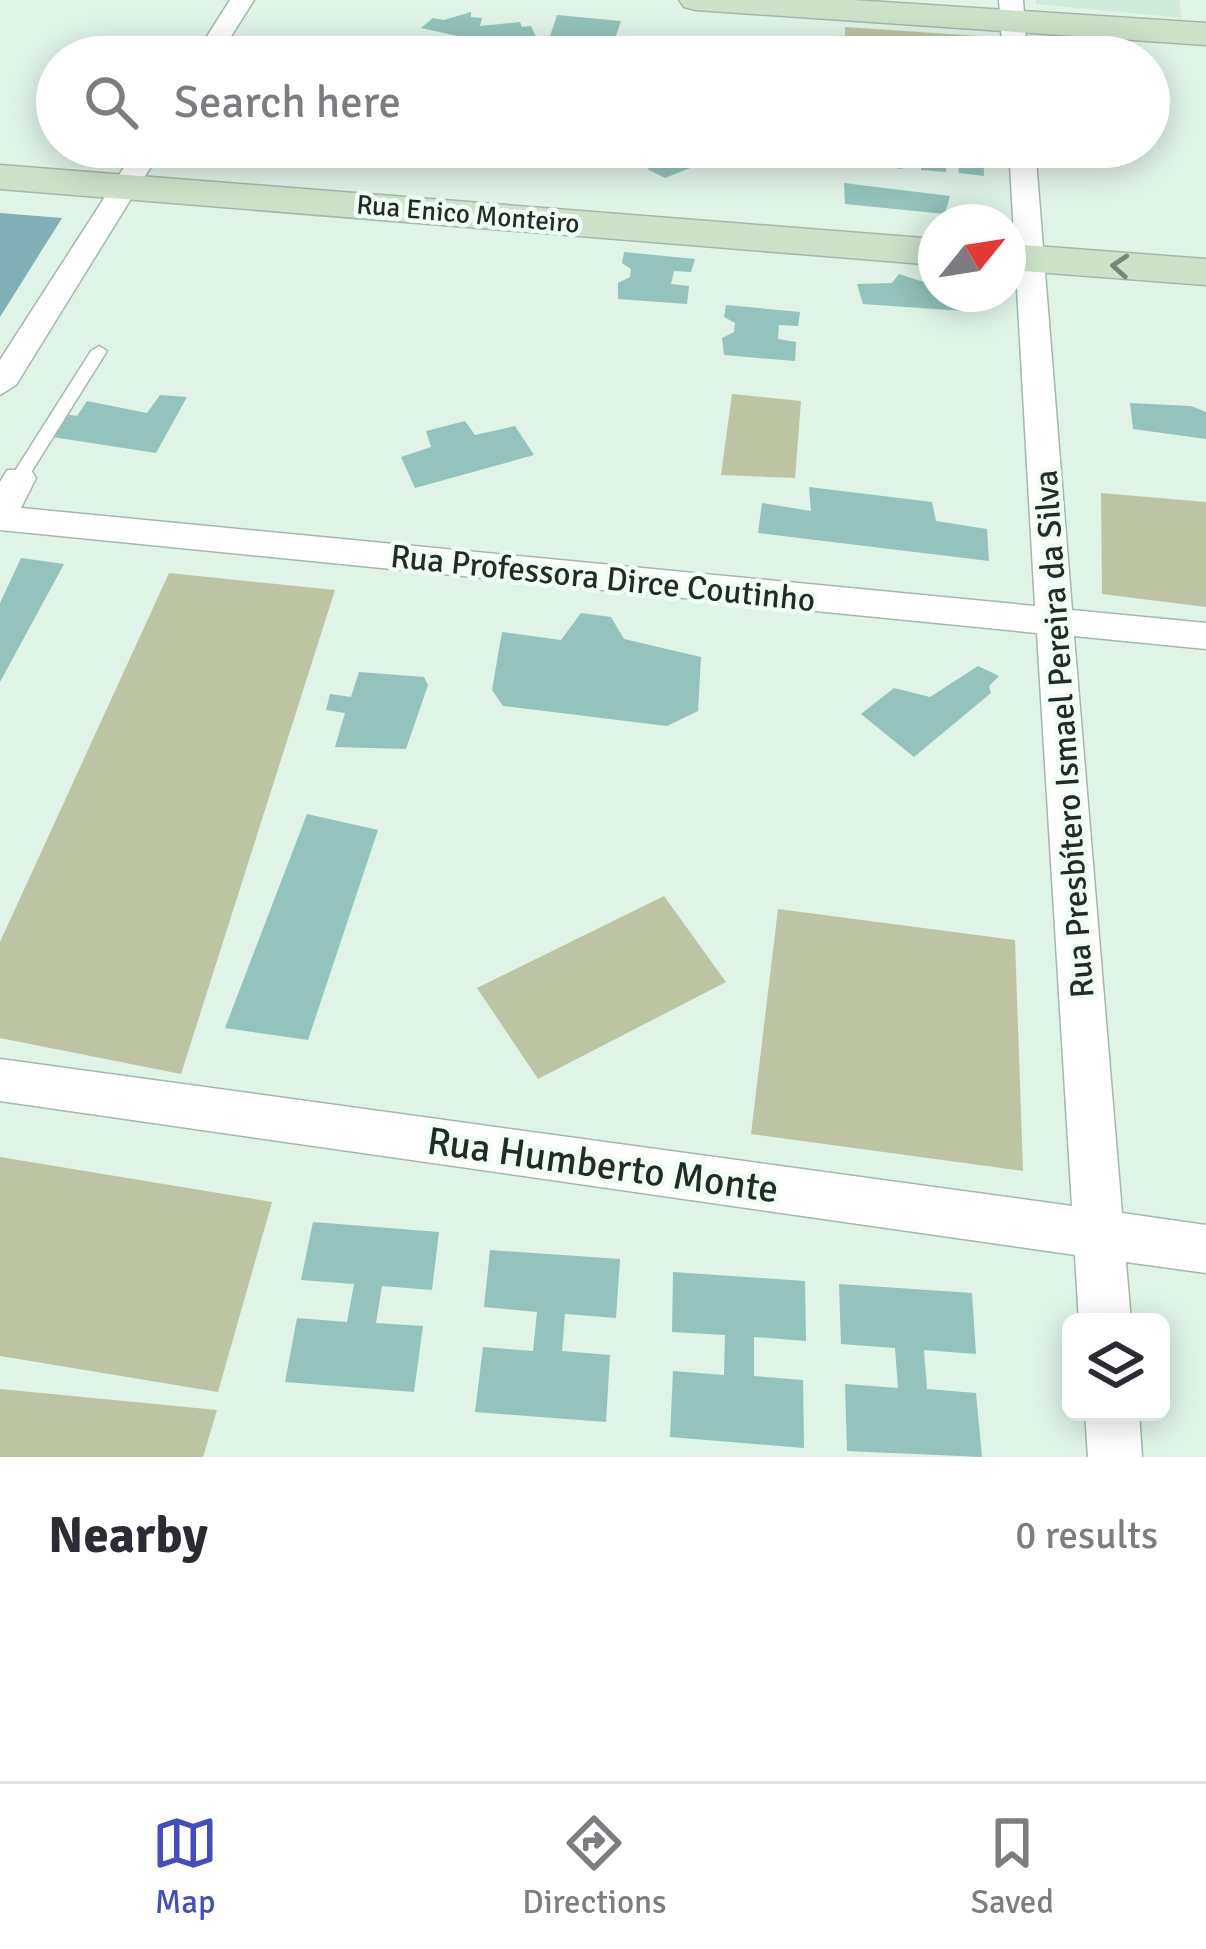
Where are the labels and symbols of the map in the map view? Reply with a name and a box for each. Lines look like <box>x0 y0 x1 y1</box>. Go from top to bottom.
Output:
street label: Rua Enico Monteiro <box>355 188 581 241</box>
north arrow <box>918 204 1026 312</box>
one-way arrow <box>1110 254 1129 280</box>
street label: Rua Presbítero Ismael Pereira da Silva <box>1026 469 1103 999</box>
street label: Rua Professora Dirce Coutinho <box>388 536 817 621</box>
street label: Rua Humberto Monte <box>424 1117 782 1213</box>

